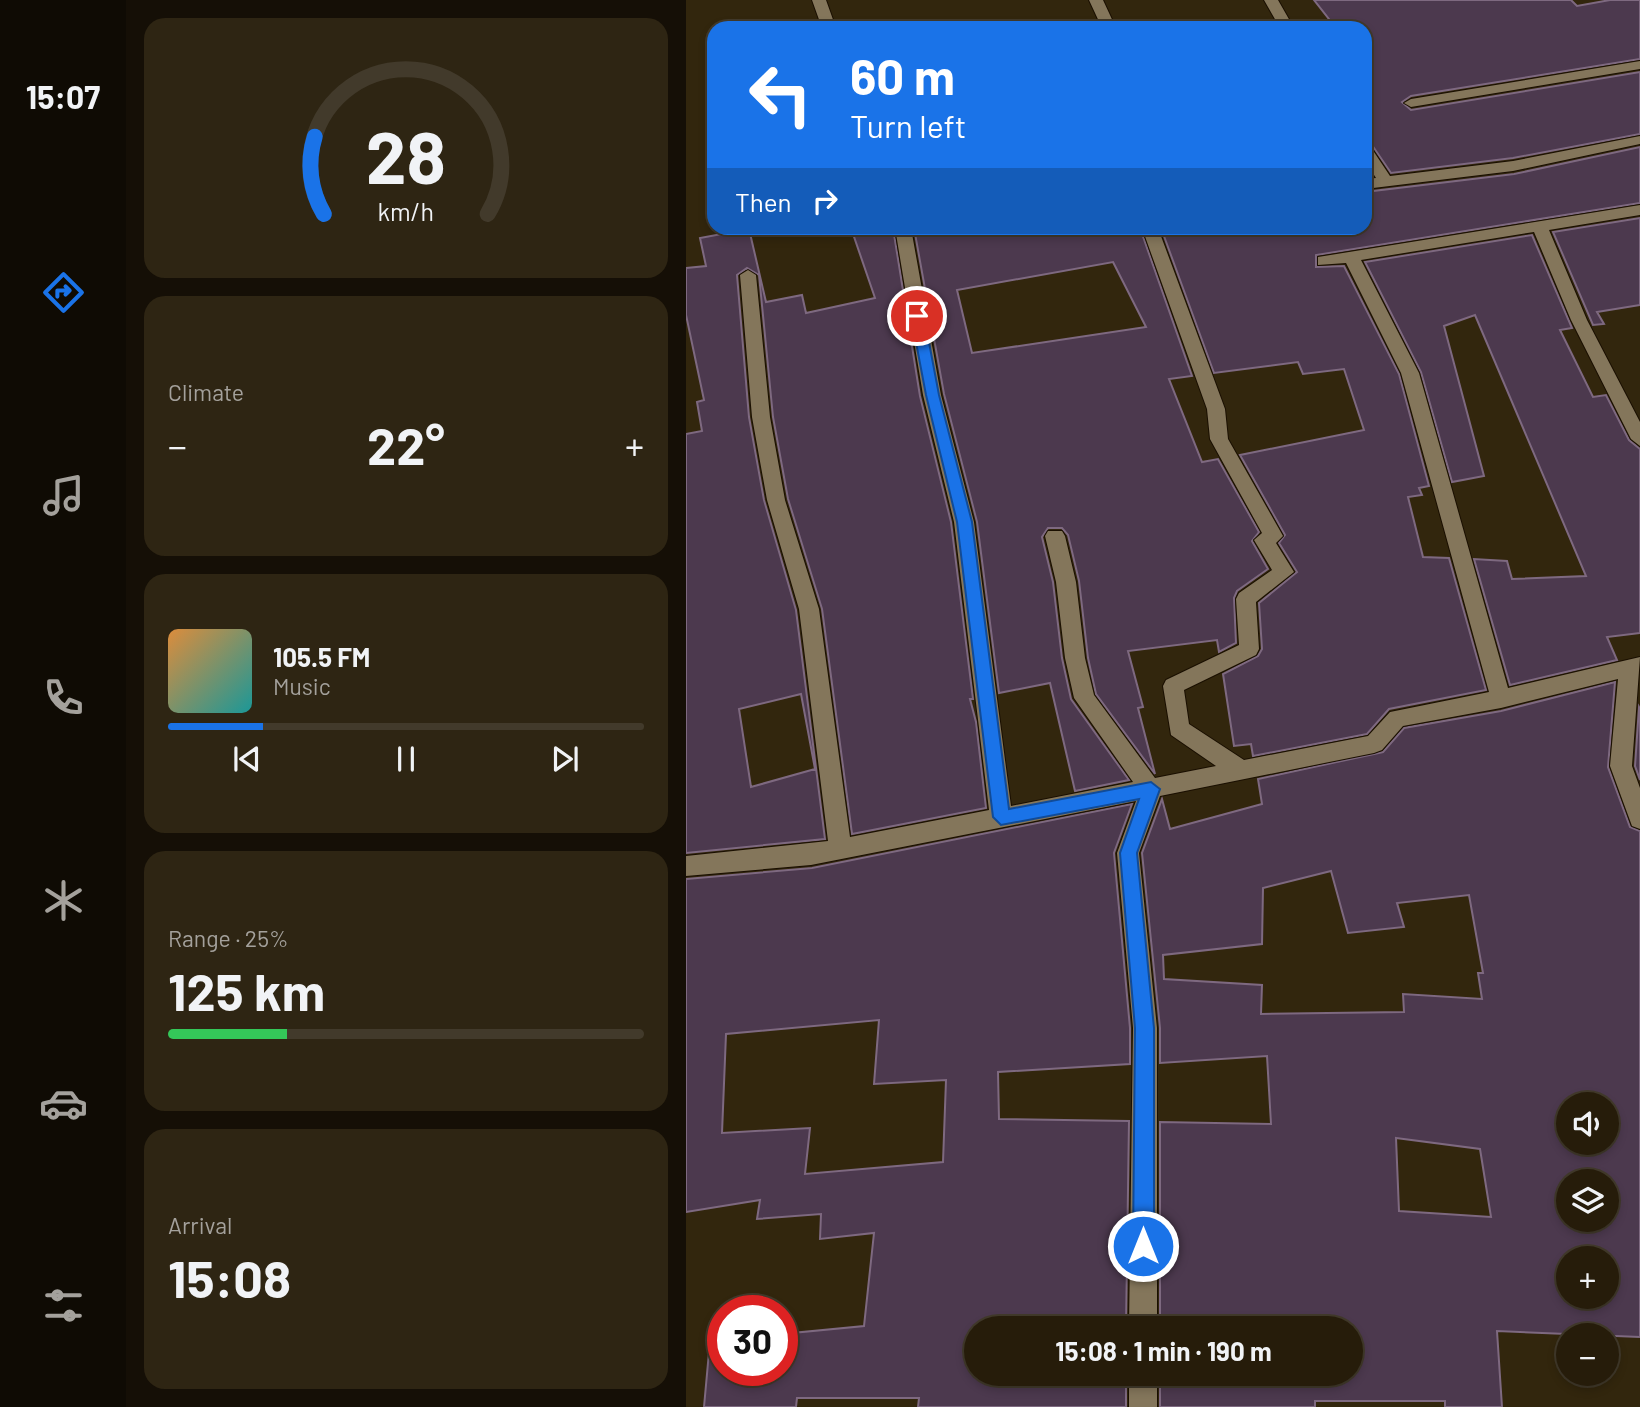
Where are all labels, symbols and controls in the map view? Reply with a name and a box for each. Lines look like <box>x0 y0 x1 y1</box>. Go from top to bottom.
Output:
text: 60 m <box>850 46 955 105</box>
icon: left <box>735 49 826 140</box>
text: 15:07 <box>26 77 100 115</box>
text: Turn left <box>850 106 967 144</box>
text: 28 <box>366 111 446 199</box>
icon: right <box>806 182 844 220</box>
text: Then <box>735 186 792 217</box>
text: km/h <box>378 196 434 226</box>
icon: directions <box>39 268 88 317</box>
pin <box>887 286 947 346</box>
icon: arrive <box>898 297 936 335</box>
text: Climate <box>168 378 244 406</box>
text: 22° <box>367 413 445 475</box>
text: − <box>168 422 187 468</box>
text: + <box>625 422 644 468</box>
icon: music <box>39 471 88 520</box>
text: 105.5 FM <box>273 641 370 672</box>
text: Music <box>273 672 331 700</box>
icon: phone <box>39 673 88 722</box>
icon: previous <box>228 740 266 778</box>
icon: pause <box>387 740 425 778</box>
icon: next <box>546 740 584 778</box>
icon: climate <box>39 876 88 925</box>
text: Range · 25% <box>168 924 288 952</box>
text: 125 km <box>168 959 325 1021</box>
icon: car <box>39 1079 88 1128</box>
map controls <box>1556 1092 1619 1386</box>
button: sound <box>1556 1092 1619 1155</box>
button: layers <box>1556 1169 1619 1232</box>
position arrow <box>1106 1209 1180 1283</box>
text: Arrival <box>168 1211 232 1239</box>
text: 15:08 <box>168 1246 291 1308</box>
button: + <box>1556 1246 1619 1309</box>
icon: filters <box>39 1281 88 1330</box>
speed limit sign: 30 <box>707 1295 798 1386</box>
button: − <box>1556 1323 1619 1386</box>
text: 15:08 · 1 min · 190 m <box>1055 1335 1272 1366</box>

